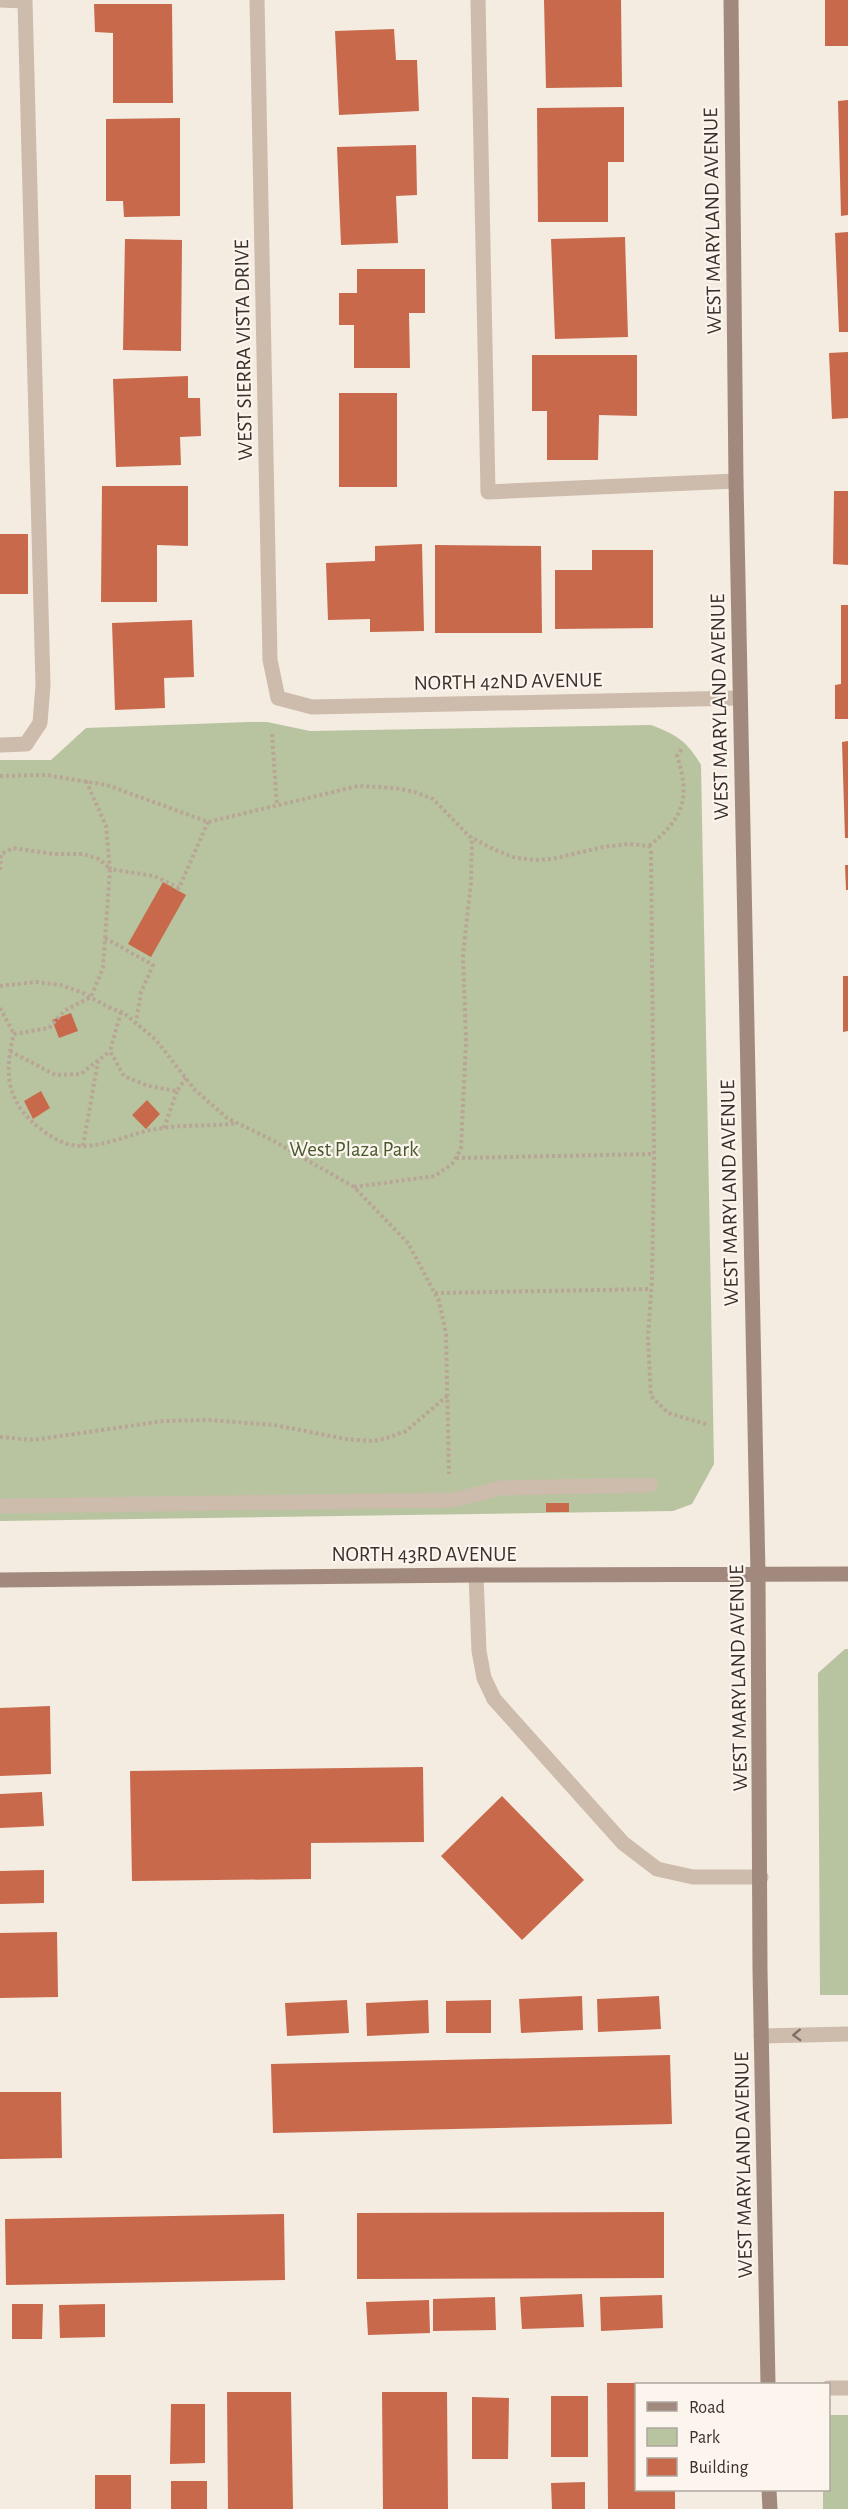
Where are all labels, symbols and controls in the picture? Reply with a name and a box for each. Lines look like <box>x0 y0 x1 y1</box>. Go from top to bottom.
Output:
street label: WEST MARYLAND AVENUE <box>700 108 725 334</box>
street label: WEST SIERRA VISTA DRIVE <box>231 239 256 461</box>
street label: WEST MARYLAND AVENUE <box>707 594 732 820</box>
street label: NORTH 42ND AVENUE <box>414 669 602 694</box>
street label: WEST MARYLAND AVENUE <box>717 1080 742 1306</box>
park label: West Plaza Park <box>289 1139 419 1160</box>
street label: NORTH 43RD AVENUE <box>331 1544 517 1565</box>
street label: WEST MARYLAND AVENUE <box>726 1565 751 1791</box>
one-way arrow <box>793 2029 802 2042</box>
street label: WEST MARYLAND AVENUE <box>731 2052 756 2278</box>
legend <box>635 2383 830 2491</box>
text: Road <box>689 2399 725 2417</box>
text: Park <box>689 2429 721 2447</box>
text: Building <box>689 2459 749 2477</box>

